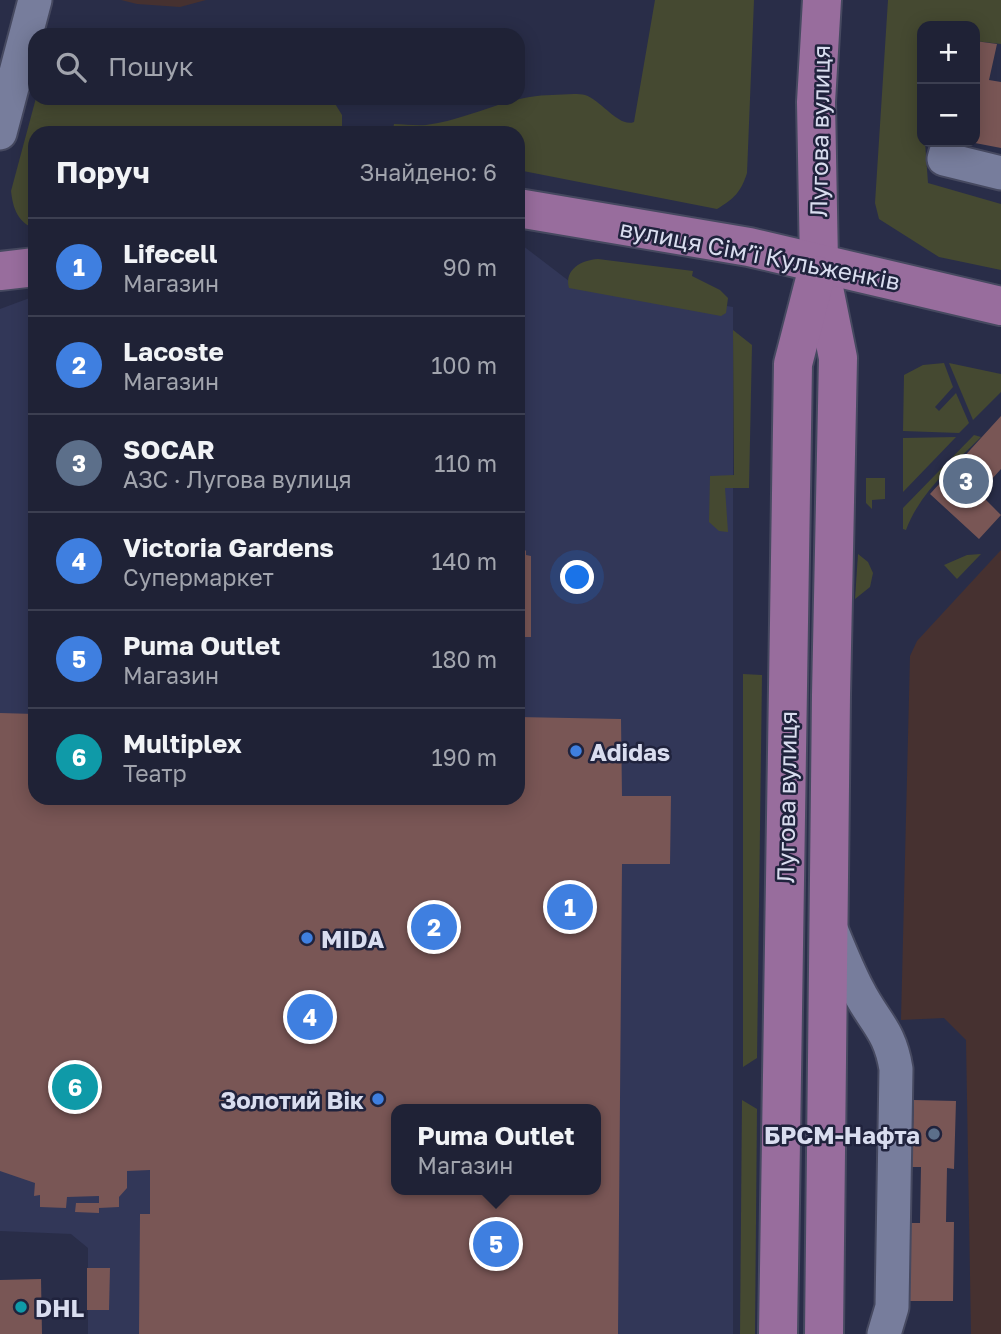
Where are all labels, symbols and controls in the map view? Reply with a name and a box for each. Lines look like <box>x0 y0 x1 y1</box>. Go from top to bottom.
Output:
map controls <box>917 21 980 147</box>
button: + <box>917 21 980 84</box>
search box <box>28 28 525 105</box>
street label: Лугова вулиця <box>803 45 835 217</box>
icon: search <box>52 48 90 86</box>
text: Пошук <box>108 51 194 82</box>
button: − <box>917 84 980 147</box>
text: Поруч <box>56 154 150 190</box>
text: Знайдено: 6 <box>360 158 497 186</box>
street label: вулиця Сімʼї Кульженків <box>617 213 903 295</box>
text: Lifecell <box>123 238 217 269</box>
text: 1 <box>73 253 85 281</box>
text: 90 m <box>443 253 497 281</box>
text: Магазин <box>123 269 219 297</box>
text: Lacoste <box>123 336 224 367</box>
text: 2 <box>72 351 86 379</box>
text: 100 m <box>431 351 497 379</box>
text: Магазин <box>123 367 219 395</box>
text: SOCAR <box>123 434 215 465</box>
text: 3 <box>72 449 86 477</box>
text: 110 m <box>434 449 497 477</box>
pin: 3 <box>943 455 989 507</box>
text: АЗС · Лугова вулиця <box>123 465 352 493</box>
text: Victoria Gardens <box>123 532 334 563</box>
text: 4 <box>72 547 86 575</box>
text: 140 m <box>431 547 497 575</box>
your location <box>560 560 594 594</box>
text: Супермаркет <box>123 563 274 591</box>
text: Puma Outlet <box>123 630 280 661</box>
text: 5 <box>72 645 86 673</box>
text: 180 m <box>431 645 497 673</box>
text: Магазин <box>123 661 219 689</box>
street label: Лугова вулиця <box>770 711 802 883</box>
text: Multiplex <box>123 728 242 759</box>
place label: Adidas <box>590 737 670 766</box>
text: 6 <box>72 743 86 771</box>
text: 190 m <box>432 743 497 771</box>
marker: Adidas <box>568 743 584 759</box>
text: Театр <box>123 759 187 787</box>
pin: 1 <box>547 881 593 933</box>
pin: 2 <box>411 901 457 953</box>
place label: MIDA <box>321 924 384 953</box>
marker: MIDA <box>299 930 315 946</box>
pin: 4 <box>287 991 333 1043</box>
pin: 6 <box>52 1061 98 1113</box>
place label: Золотий Вік <box>220 1085 364 1114</box>
marker: Золотий Вік <box>370 1091 386 1107</box>
popup <box>391 1104 601 1195</box>
text: Puma Outlet <box>417 1120 575 1151</box>
place label: БРСМ-Нафта <box>764 1120 920 1149</box>
marker: БРСМ-Нафта <box>926 1126 942 1142</box>
text: Магазин <box>417 1151 513 1179</box>
pin: 5 <box>473 1218 519 1270</box>
place label: DHL <box>35 1293 84 1322</box>
marker: DHL <box>13 1299 29 1315</box>

